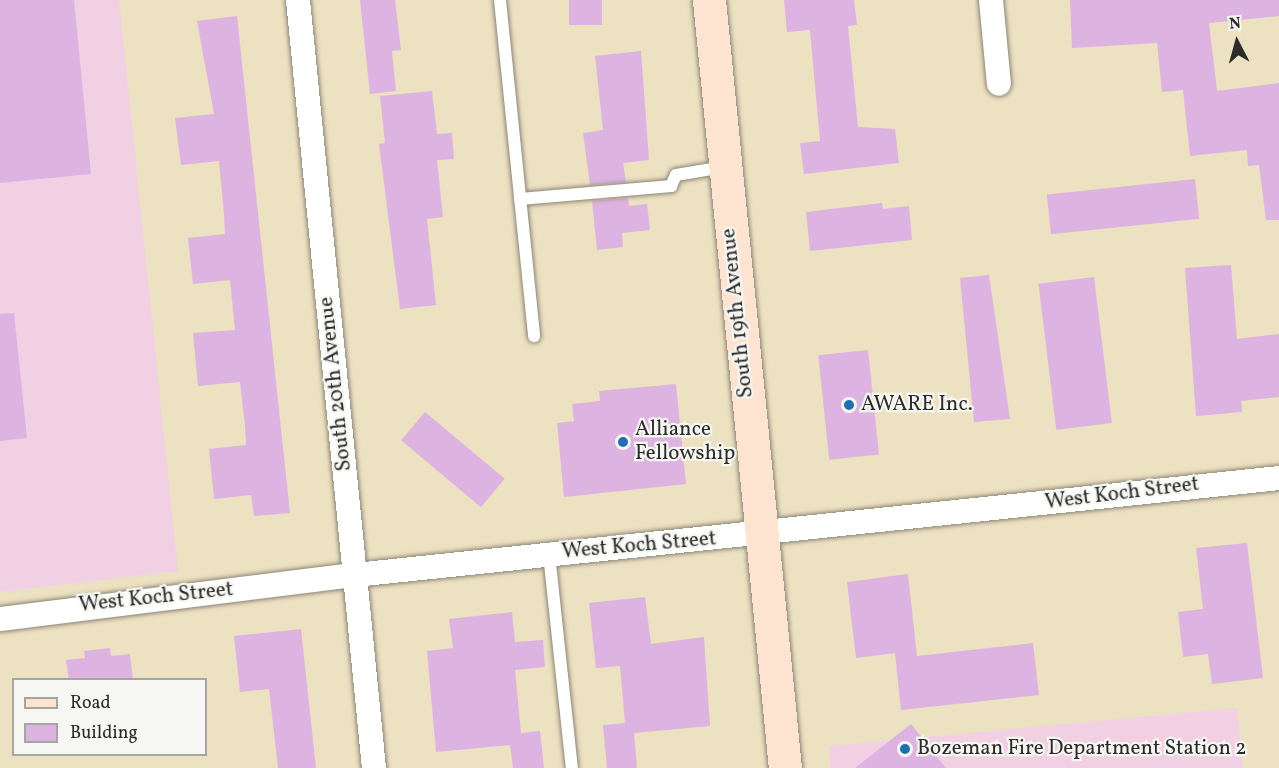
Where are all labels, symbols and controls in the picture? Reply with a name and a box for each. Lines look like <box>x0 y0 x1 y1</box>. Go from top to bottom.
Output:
north arrow <box>1207 12 1267 72</box>
text: N <box>1228 13 1242 36</box>
street label: South 19th Avenue <box>717 227 759 399</box>
street label: South 20th Avenue <box>314 296 358 472</box>
place label: AWARE Inc. <box>861 392 973 418</box>
marker: AWARE Inc. <box>842 398 856 412</box>
place label: Alliance Fellowship <box>635 417 735 467</box>
marker: Alliance Fellowship <box>616 435 630 449</box>
street label: West Koch Street <box>1044 472 1200 516</box>
street label: West Koch Street <box>561 527 717 565</box>
street label: West Koch Street <box>78 577 234 619</box>
legend <box>12 678 207 756</box>
text: Road <box>70 691 111 716</box>
text: Building <box>70 721 138 746</box>
place label: Bozeman Fire Department Station 2 <box>917 736 1247 762</box>
marker: Bozeman Fire Department Station 2 <box>898 742 912 756</box>

